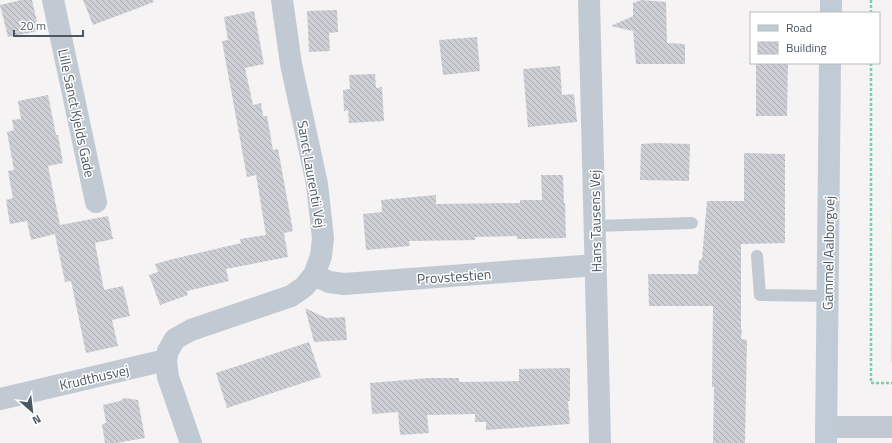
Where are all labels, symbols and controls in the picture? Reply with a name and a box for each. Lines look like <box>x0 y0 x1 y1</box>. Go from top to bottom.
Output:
scale bar <box>14 12 83 38</box>
legend <box>750 12 880 64</box>
text: 20 m <box>20 16 46 35</box>
text: Road <box>786 18 812 37</box>
text: Building <box>786 38 827 57</box>
street label: Lille Sanct Kjelds Gade <box>53 47 101 179</box>
street label: Sanct Laurentii Vej <box>292 119 332 229</box>
street label: Hans Tausens Vej <box>584 169 606 273</box>
street label: Gammel Aalborgvej <box>817 196 839 310</box>
street label: Provstestien <box>416 263 492 289</box>
street label: Krudthusvej <box>57 359 131 395</box>
north arrow <box>12 391 52 431</box>
text: N <box>30 411 44 429</box>

